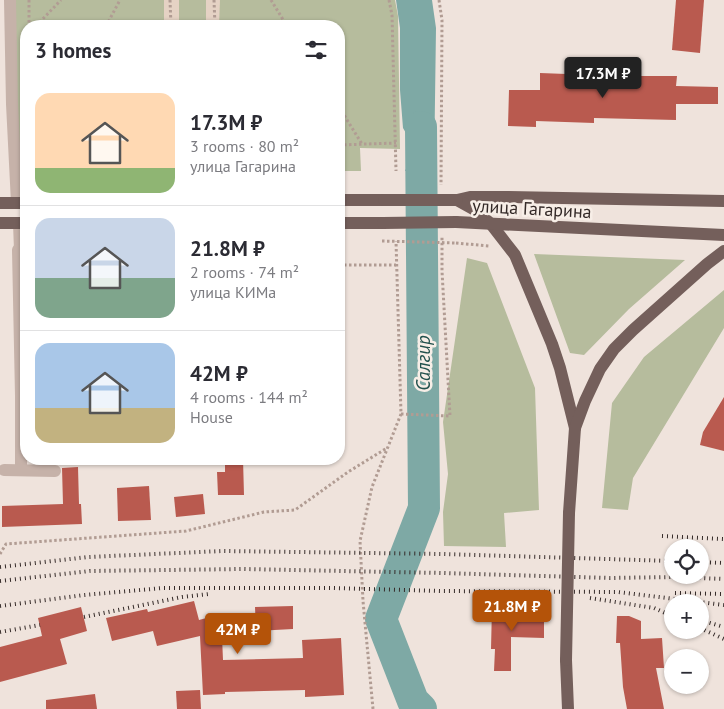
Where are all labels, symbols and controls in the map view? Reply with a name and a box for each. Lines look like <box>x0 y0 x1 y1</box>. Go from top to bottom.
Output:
icon: filters <box>302 36 330 64</box>
text: 3 homes <box>35 37 111 64</box>
pin: 17.3M ₽ <box>557 56 649 99</box>
text: 17.3M ₽ <box>575 63 631 83</box>
text: 17.3M ₽ <box>190 109 262 136</box>
icon: home <box>75 113 135 173</box>
text: 3 rooms · 80 m² <box>190 136 299 156</box>
text: улица Гагарина <box>190 156 296 176</box>
street label: улица Гагарина <box>472 194 592 223</box>
text: 21.8M ₽ <box>190 235 265 262</box>
icon: home <box>75 238 135 298</box>
text: 2 rooms · 74 m² <box>190 262 299 282</box>
text: улица КИМа <box>190 282 276 302</box>
water label: Салгир <box>411 335 435 391</box>
text: 42M ₽ <box>190 360 248 387</box>
icon: home <box>75 363 135 423</box>
text: 4 rooms · 144 m² <box>190 387 308 407</box>
text: House <box>190 407 233 427</box>
map controls <box>664 539 709 694</box>
button: locate <box>664 539 709 584</box>
pin: 21.8M ₽ <box>466 590 558 632</box>
button: + <box>664 594 709 639</box>
text: 21.8M ₽ <box>483 596 541 616</box>
pin: 42M ₽ <box>203 612 273 655</box>
text: 42M ₽ <box>216 619 260 639</box>
button: − <box>664 649 709 694</box>

